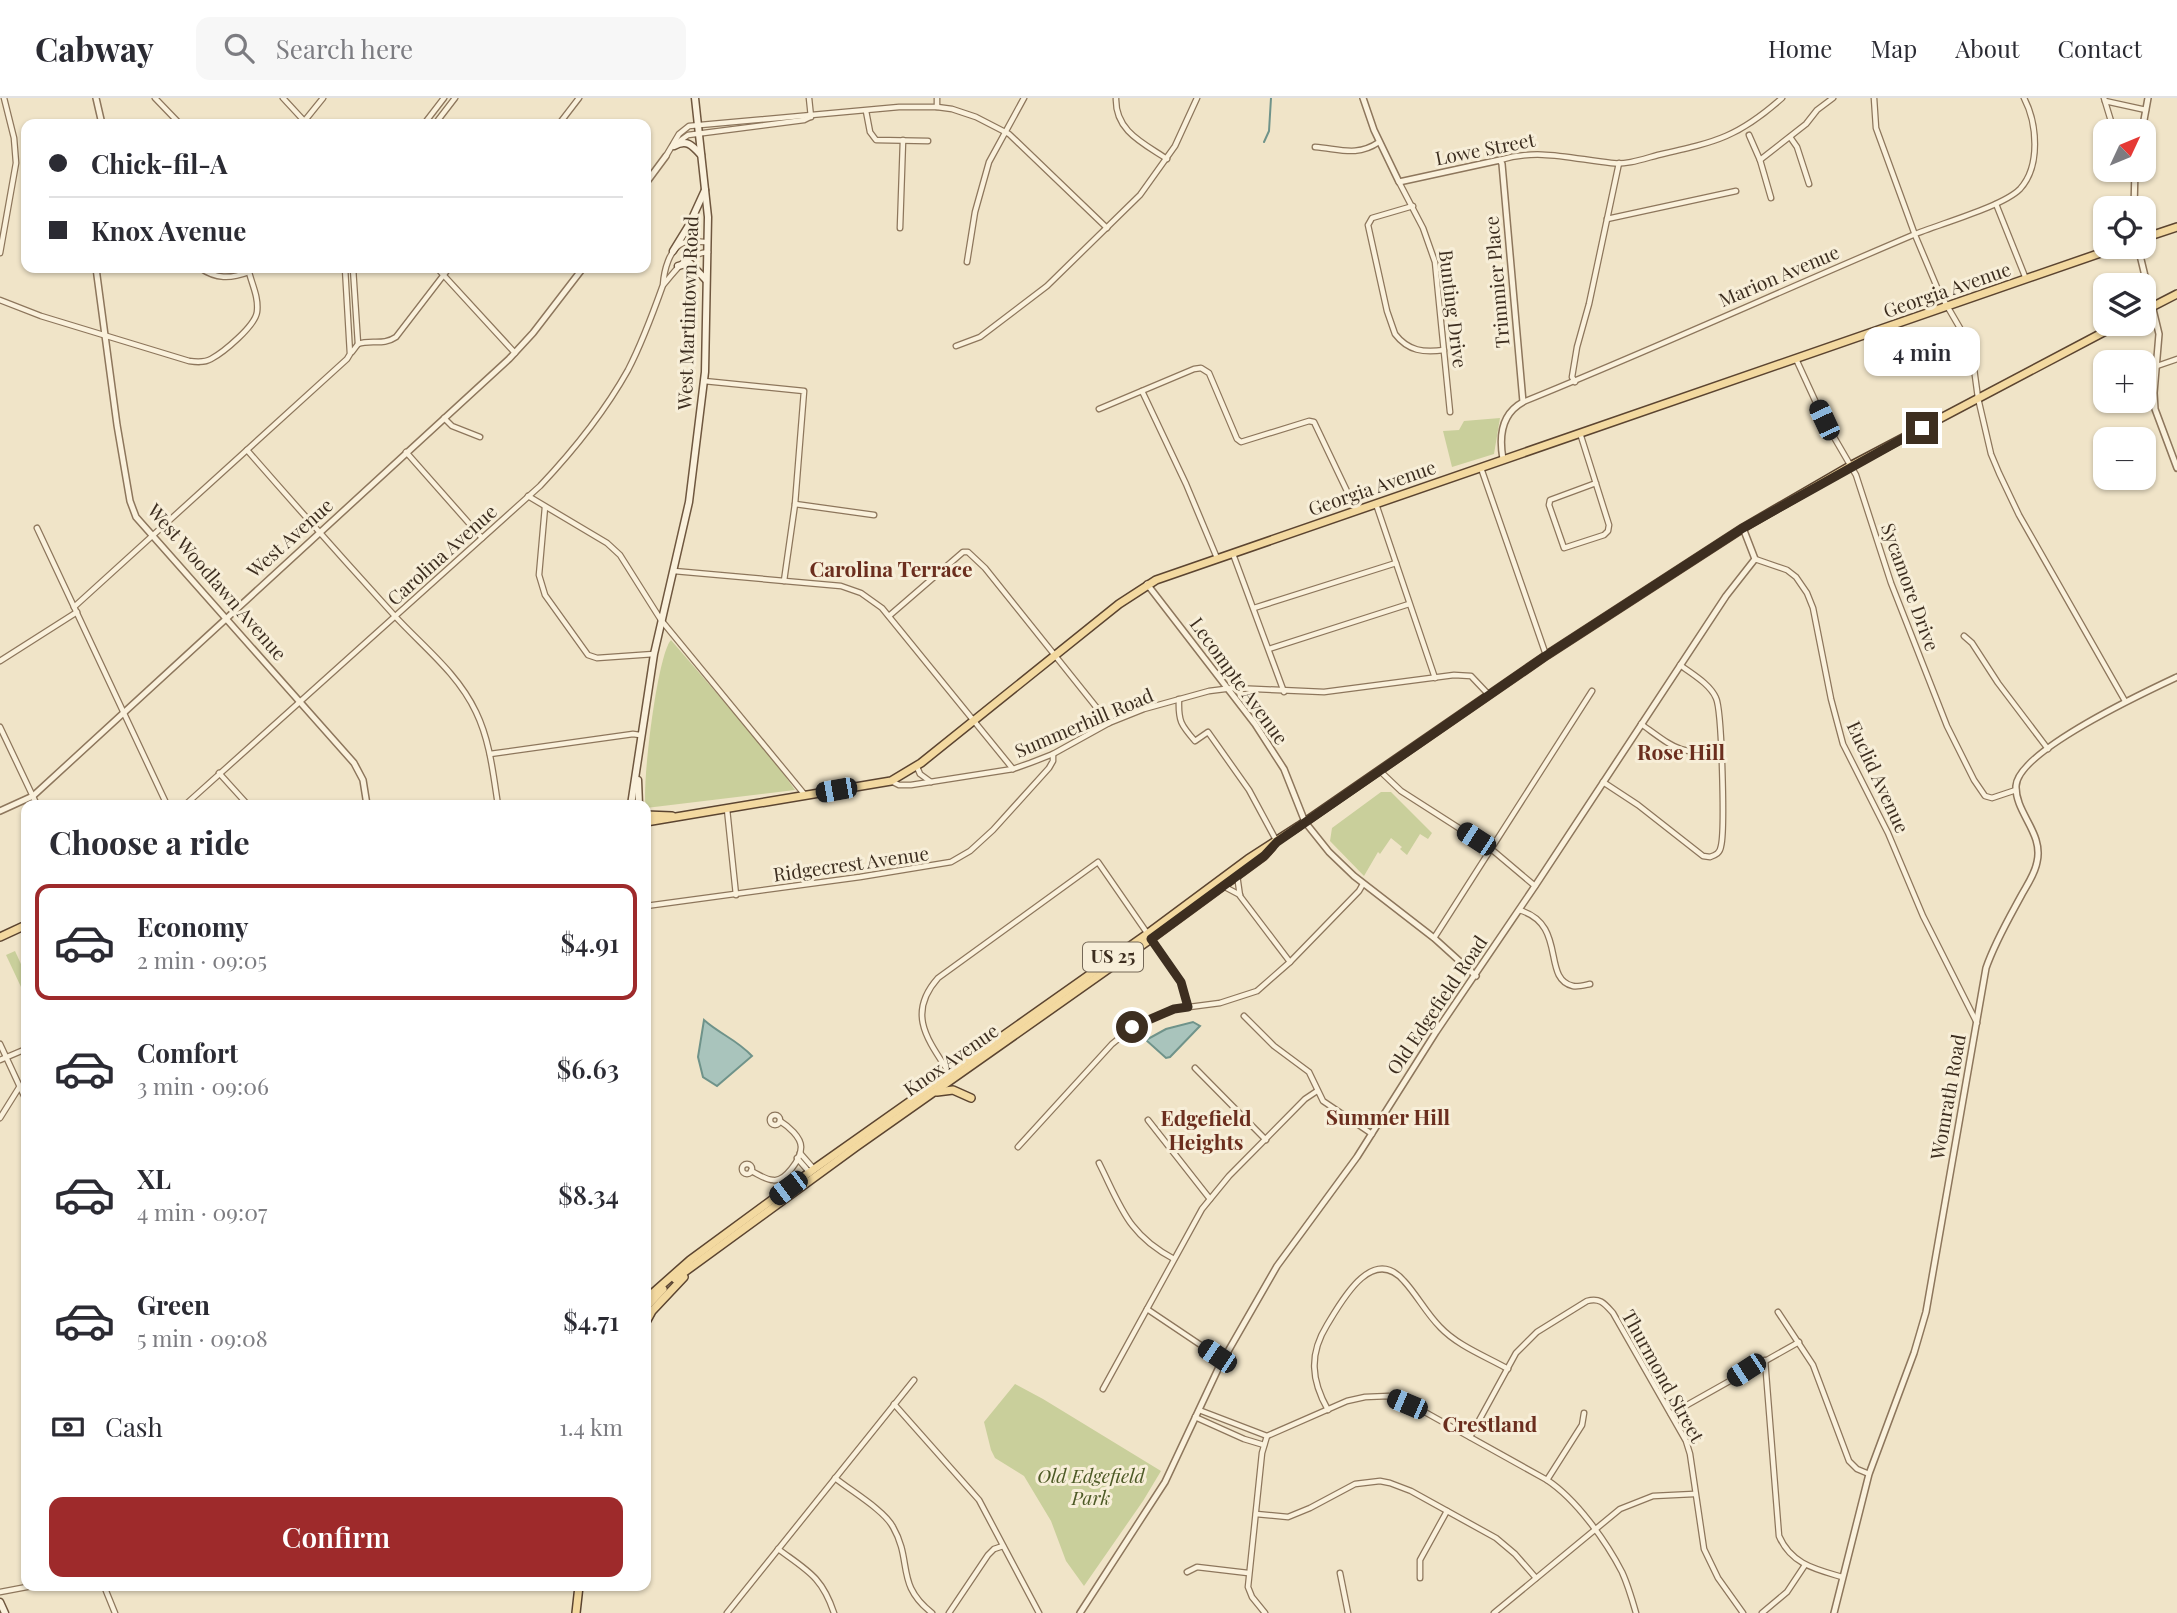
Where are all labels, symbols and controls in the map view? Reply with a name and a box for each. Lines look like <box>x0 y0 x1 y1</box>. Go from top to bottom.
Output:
search box <box>196 17 686 80</box>
text: Cabway <box>35 26 154 70</box>
icon: search <box>220 29 258 67</box>
text: Search here <box>276 31 413 66</box>
text: Home <box>1768 32 1832 64</box>
text: Map <box>1870 32 1917 64</box>
text: About <box>1955 32 2019 64</box>
text: Contact <box>2057 32 2142 64</box>
north arrow <box>2093 119 2156 182</box>
map controls <box>2093 119 2156 490</box>
street label: Lowe Street <box>1433 126 1537 170</box>
text: Chick-fil-A <box>91 146 228 181</box>
button: locate <box>2093 196 2156 259</box>
text: Knox Avenue <box>91 213 246 248</box>
street label: Trimmier Place <box>1477 215 1515 349</box>
street label: West Martintown Road <box>671 216 703 411</box>
street label: Marion Avenue <box>1714 238 1843 312</box>
street label: Bunting Drive <box>1434 248 1474 369</box>
street label: Georgia Avenue <box>1879 255 2014 323</box>
button: layers <box>2093 273 2156 336</box>
callout: 4 min <box>1864 327 1980 376</box>
text: 4 min <box>1893 336 1951 367</box>
button: + <box>2093 350 2156 413</box>
car <box>1806 397 1843 443</box>
route end <box>1906 412 1938 444</box>
button: − <box>2093 427 2156 490</box>
street label: Georgia Avenue <box>1304 453 1439 521</box>
street label: West Avenue <box>240 492 338 583</box>
street label: West Woodlawn Avenue <box>142 497 293 665</box>
street label: Carolina Avenue <box>381 498 502 610</box>
street label: Sycamore Drive <box>1876 519 1946 654</box>
district label: Carolina Terrace <box>809 554 973 582</box>
street label: Lecompte Avenue <box>1185 612 1295 749</box>
street label: Summerhill Road <box>1010 681 1157 763</box>
street label: Euclid Avenue <box>1842 716 1916 837</box>
district label: Rose Hill <box>1637 737 1726 765</box>
car <box>814 776 859 804</box>
car <box>1453 819 1500 859</box>
text: Choose a ride <box>49 820 250 863</box>
street label: Ridgecrest Avenue <box>771 839 930 887</box>
text: Economy <box>137 909 248 944</box>
icon: car <box>53 911 116 974</box>
text: $4.91 <box>561 925 619 960</box>
street label: Old Edgefield Road <box>1380 930 1492 1079</box>
road number: US 25 <box>1083 942 1143 972</box>
text: 2 min · 09:05 <box>137 944 267 975</box>
route start <box>1116 1011 1148 1043</box>
street label: Knox Avenue <box>898 1017 1003 1101</box>
street label: Womrath Road <box>1923 1032 1971 1163</box>
text: Comfort <box>137 1035 238 1070</box>
icon: car <box>53 1037 116 1100</box>
text: $6.63 <box>557 1051 619 1086</box>
text: 3 min · 09:06 <box>137 1070 269 1101</box>
district label: Summer Hill <box>1326 1102 1451 1130</box>
district label: Edgefield Heights <box>1161 1103 1252 1155</box>
text: XL <box>137 1161 171 1196</box>
icon: car <box>53 1163 116 1226</box>
car <box>765 1167 812 1209</box>
text: $8.34 <box>558 1177 619 1212</box>
text: 4 min · 09:07 <box>137 1196 267 1227</box>
text: Green <box>137 1287 210 1322</box>
icon: car <box>53 1289 116 1352</box>
text: $4.71 <box>563 1303 619 1338</box>
street label: Thurmond Street <box>1617 1305 1711 1447</box>
text: 5 min · 09:08 <box>137 1322 268 1353</box>
car <box>1194 1336 1241 1376</box>
car <box>1723 1350 1770 1390</box>
car <box>1384 1386 1431 1422</box>
icon: cash <box>49 1408 87 1446</box>
text: Cash <box>105 1409 163 1444</box>
district label: Crestland <box>1443 1409 1538 1437</box>
text: 1.4 km <box>559 1411 623 1442</box>
park label: Old Edgefield Park <box>1037 1462 1145 1510</box>
button: Confirm <box>49 1497 623 1577</box>

